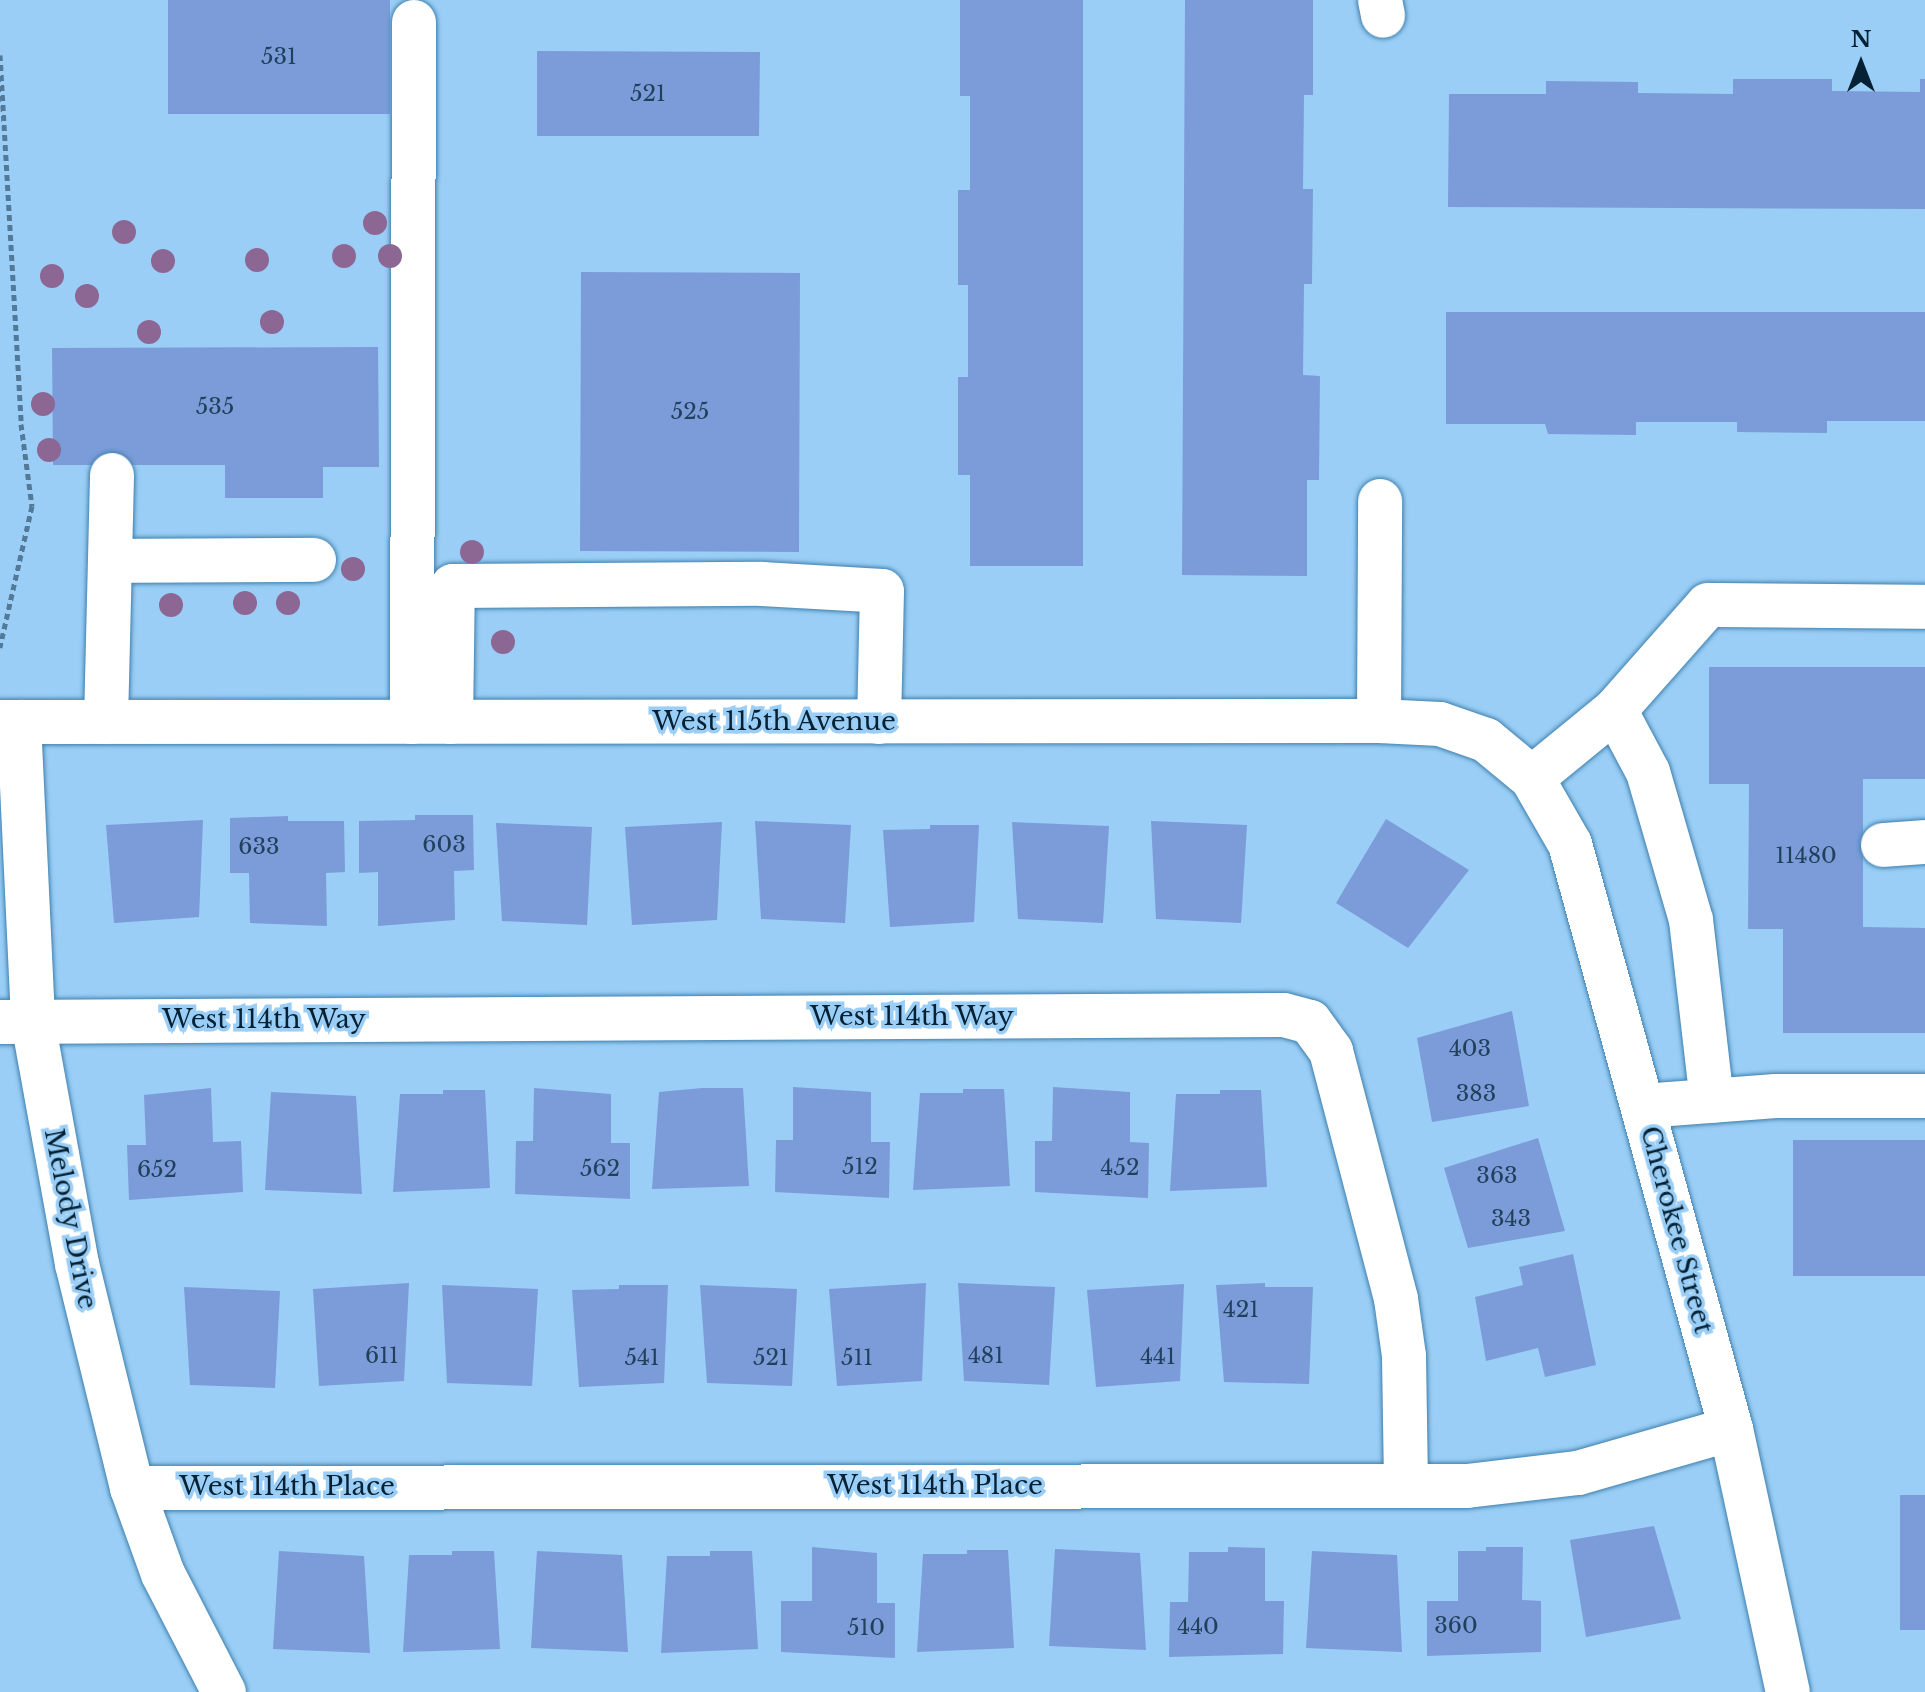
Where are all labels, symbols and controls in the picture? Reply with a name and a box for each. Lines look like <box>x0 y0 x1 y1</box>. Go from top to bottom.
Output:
north arrow <box>1821 24 1901 104</box>
text: N <box>1851 26 1871 53</box>
house number: 531 <box>261 44 297 70</box>
house number: 521 <box>630 81 666 107</box>
house number: 535 <box>196 394 234 420</box>
house number: 525 <box>671 399 709 425</box>
street label: West 115th Avenue <box>652 706 896 738</box>
house number: 603 <box>422 832 466 858</box>
house number: 633 <box>238 834 280 860</box>
house number: 11480 <box>1775 843 1837 869</box>
street label: West 114th Way <box>810 1001 1014 1033</box>
street label: West 114th Way <box>162 1004 366 1036</box>
house number: 403 <box>1449 1036 1491 1062</box>
house number: 383 <box>1456 1081 1496 1107</box>
street label: Cherokee Street <box>1633 1123 1719 1337</box>
street label: Melody Drive <box>37 1126 103 1312</box>
house number: 512 <box>842 1154 878 1180</box>
house number: 452 <box>1101 1155 1139 1181</box>
house number: 562 <box>580 1156 620 1182</box>
house number: 652 <box>137 1157 177 1183</box>
house number: 363 <box>1476 1163 1518 1189</box>
house number: 343 <box>1491 1206 1531 1232</box>
house number: 421 <box>1223 1297 1259 1323</box>
house number: 611 <box>365 1343 399 1369</box>
house number: 481 <box>968 1343 1004 1369</box>
house number: 441 <box>1140 1344 1176 1370</box>
house number: 541 <box>624 1345 660 1371</box>
house number: 521 <box>753 1345 789 1371</box>
house number: 511 <box>841 1345 873 1371</box>
street label: West 114th Place <box>827 1470 1043 1502</box>
street label: West 114th Place <box>179 1471 395 1503</box>
house number: 360 <box>1434 1613 1478 1639</box>
house number: 440 <box>1177 1614 1219 1640</box>
house number: 510 <box>847 1615 885 1641</box>

